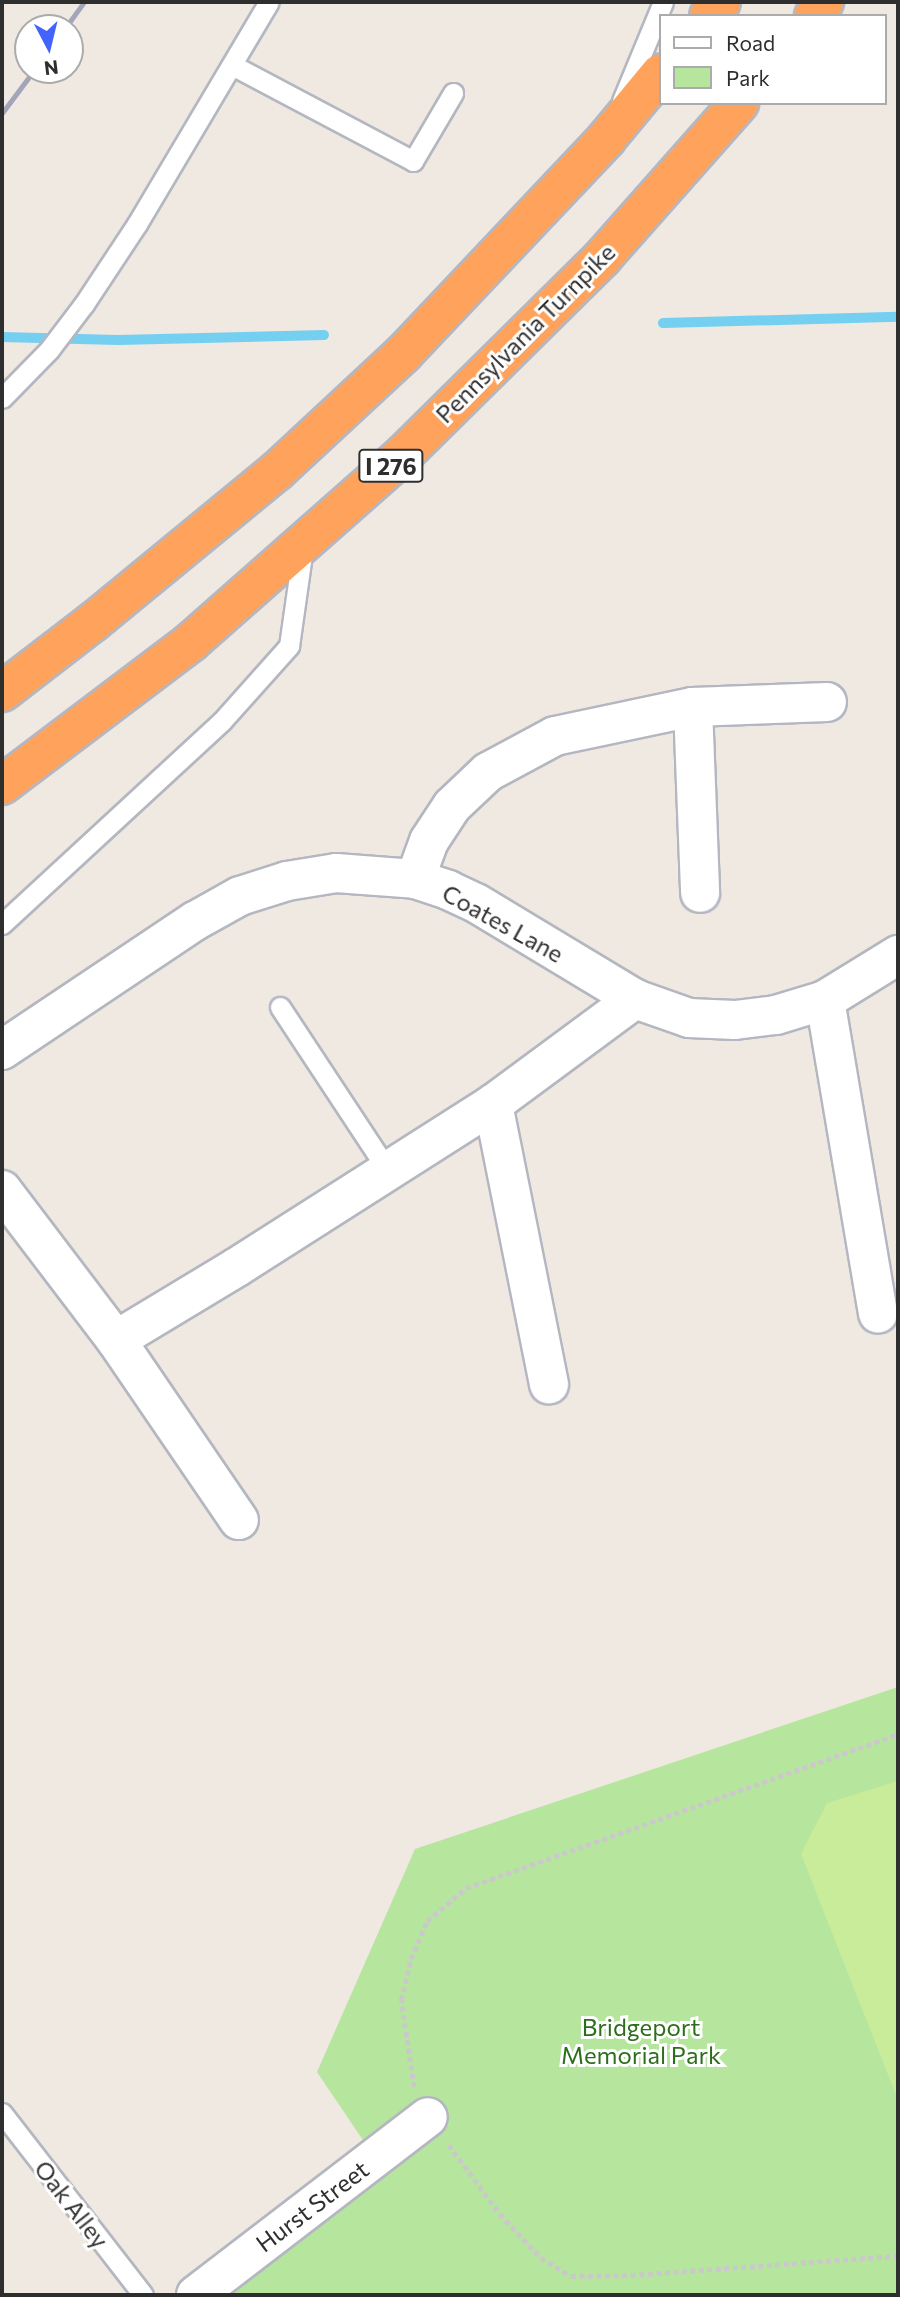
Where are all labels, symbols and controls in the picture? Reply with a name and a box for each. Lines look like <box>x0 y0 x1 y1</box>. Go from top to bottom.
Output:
north arrow <box>14 14 84 84</box>
legend <box>659 14 886 105</box>
text: Road <box>726 30 775 55</box>
text: N <box>43 56 60 81</box>
text: Park <box>726 65 770 90</box>
street label: Pennsylvania Turnpike <box>430 238 620 428</box>
road number: I 276 <box>358 446 424 486</box>
street label: Coates Lane <box>437 878 569 968</box>
park label: Bridgeport Memorial Park <box>561 2013 721 2069</box>
street label: Oak Alley <box>29 2154 115 2254</box>
street label: Hurst Street <box>250 2154 374 2258</box>

